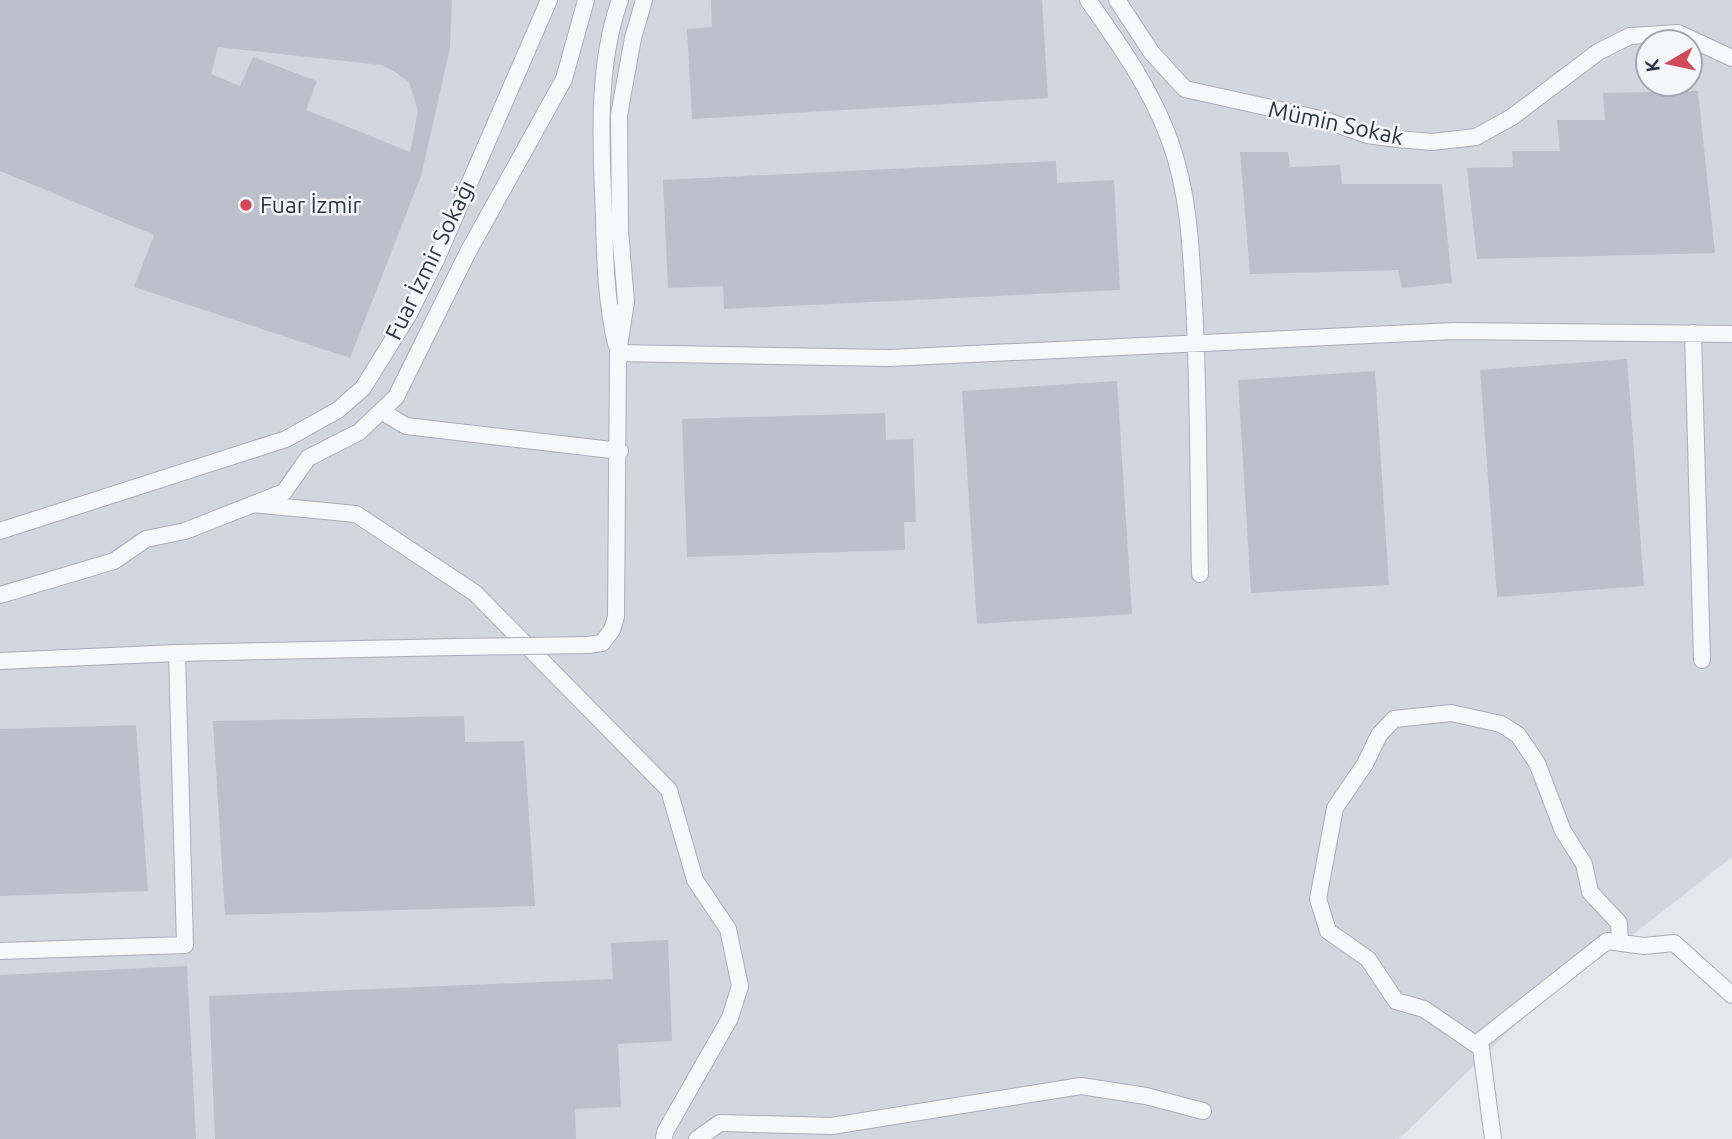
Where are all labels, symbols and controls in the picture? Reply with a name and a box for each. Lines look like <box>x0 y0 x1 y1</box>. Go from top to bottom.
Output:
north arrow <box>1634 28 1704 98</box>
text: K <box>1640 57 1664 74</box>
street label: Mümin Sokak <box>1266 96 1406 149</box>
street label: Fuar İzmir Sokağı <box>380 176 479 344</box>
place label: Fuar İzmir <box>260 192 362 217</box>
marker: Fuar İzmir <box>238 197 254 213</box>

